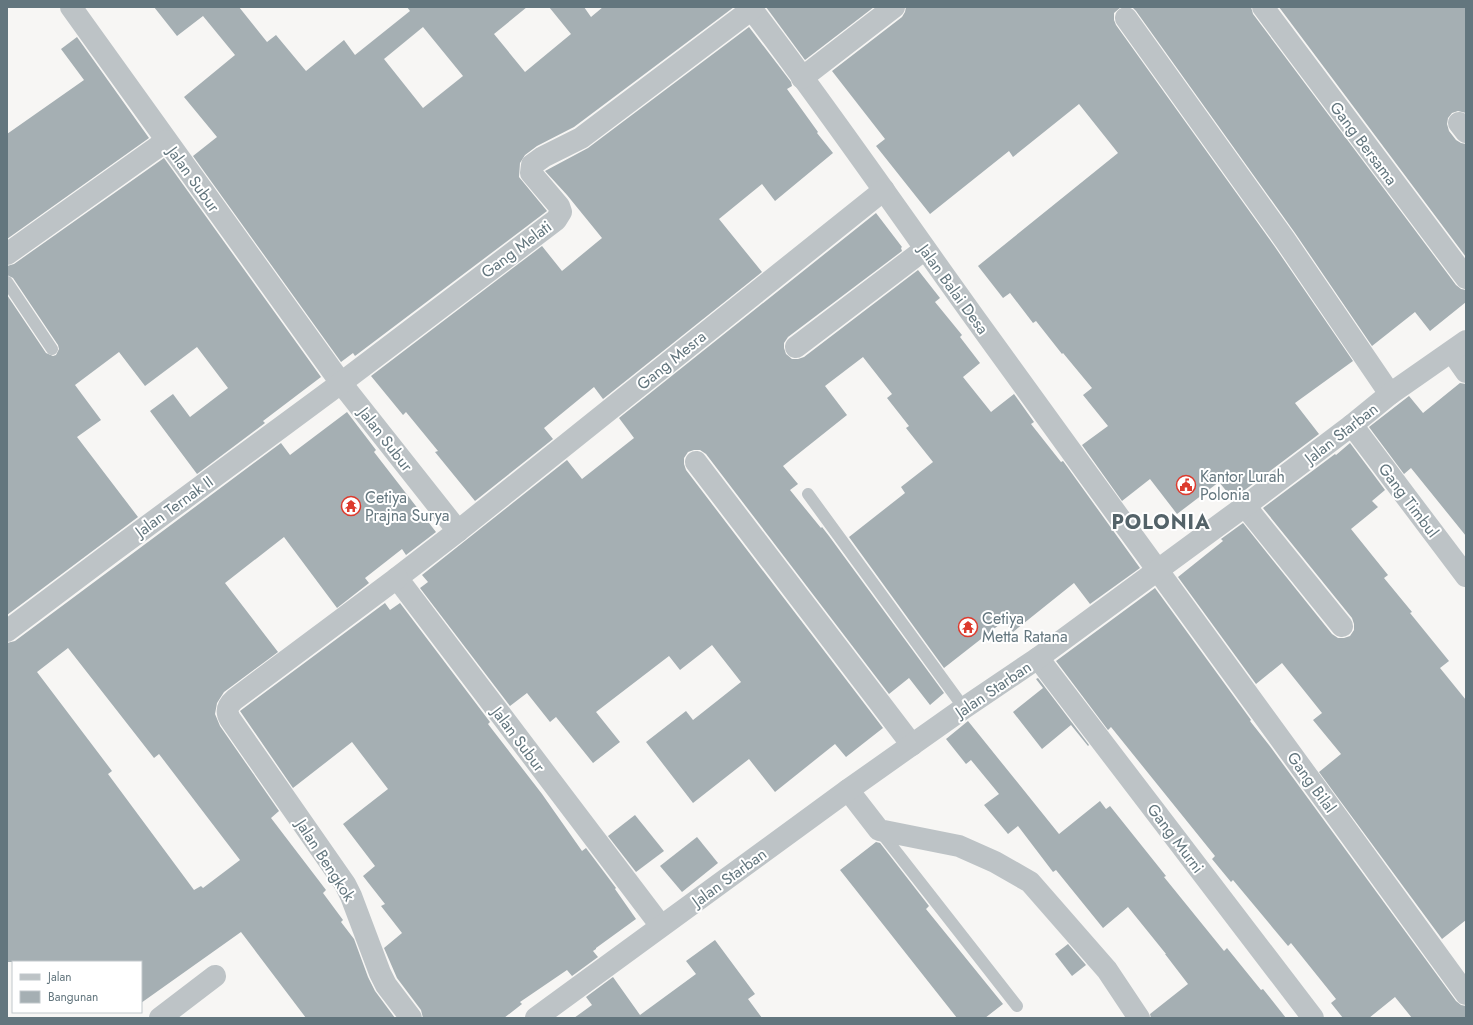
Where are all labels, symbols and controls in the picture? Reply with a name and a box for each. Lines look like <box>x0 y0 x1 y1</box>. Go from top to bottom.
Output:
street label: Gang Bersama <box>1325 97 1403 190</box>
street label: Jalan Subur <box>161 140 226 217</box>
street label: Gang Melati <box>476 215 556 284</box>
street label: Jalan Balai Desa <box>912 238 994 339</box>
street label: Gang Mesra <box>632 325 711 396</box>
street label: Jalan Starban <box>1298 398 1383 471</box>
street label: Jalan Subur <box>352 401 418 477</box>
street label: Gang Timbul <box>1373 458 1444 542</box>
place label: Kantor Lurah Polonia <box>1200 465 1285 506</box>
street label: Jalan Ternak II <box>129 470 218 544</box>
public building icon: Kantor Lurah Polonia <box>1175 474 1197 496</box>
place label: Cetiya Prajna Surya <box>365 486 449 527</box>
temple icon: Cetiya Prajna Surya <box>340 495 362 517</box>
district label: POLONIA <box>1111 508 1211 537</box>
place label: Cetiya Metta Ratana <box>982 607 1068 648</box>
temple icon: Cetiya Metta Ratana <box>957 616 979 638</box>
street label: Jalan Starban <box>949 656 1036 724</box>
street label: Jalan Subur <box>485 700 551 777</box>
street label: Gang Bilal <box>1282 747 1342 818</box>
street label: Gang Murni <box>1142 799 1209 878</box>
street label: Jalan Bengkok <box>289 813 361 906</box>
street label: Jalan Starban <box>686 842 771 913</box>
legend <box>12 961 142 1013</box>
text: Jalan <box>46 968 71 986</box>
text: Bangunan <box>48 988 98 1006</box>

